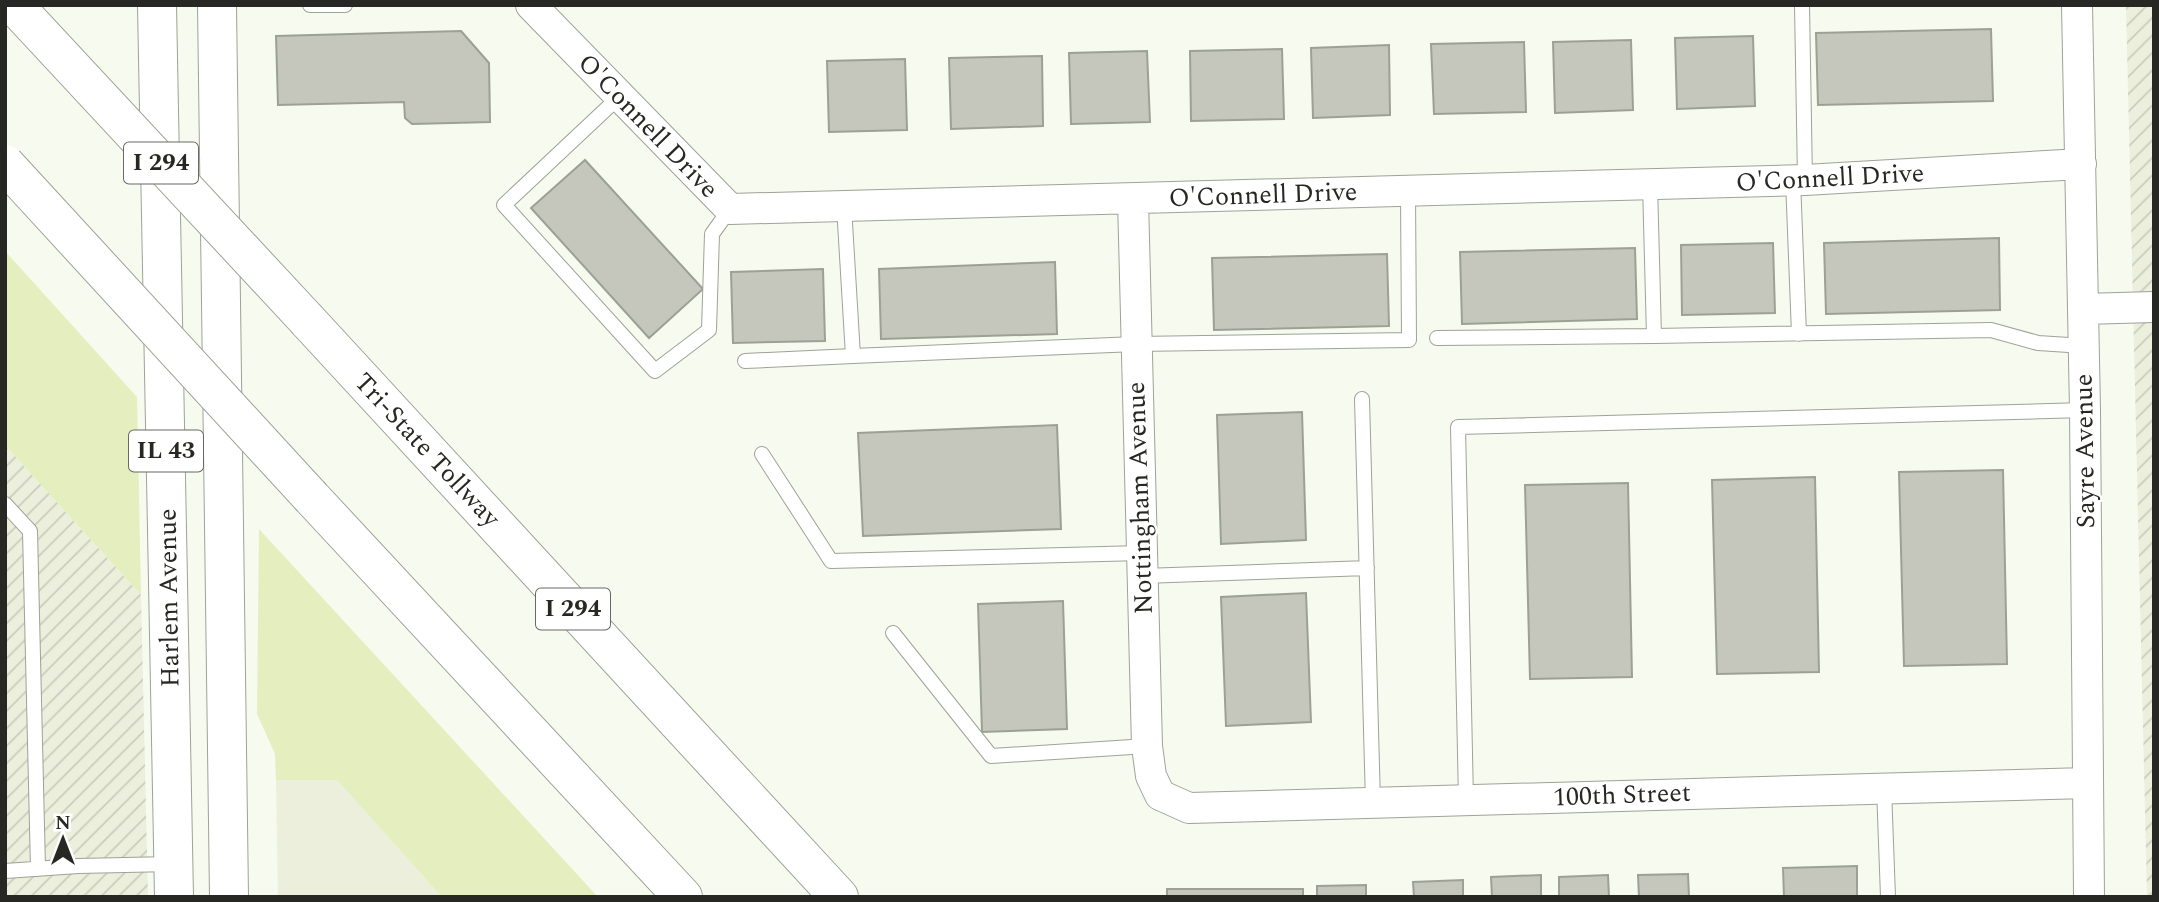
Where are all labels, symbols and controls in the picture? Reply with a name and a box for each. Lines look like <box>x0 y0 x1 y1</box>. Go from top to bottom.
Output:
street label: O'Connell Drive <box>568 44 728 208</box>
road number: I 294 <box>124 142 198 183</box>
street label: O'Connell Drive <box>1735 153 1925 203</box>
street label: O'Connell Drive <box>1168 172 1358 218</box>
street label: Tri-State Tollway <box>344 363 511 538</box>
street label: Sayre Avenue <box>2064 373 2106 529</box>
street label: Nottingham Avenue <box>1116 381 1164 615</box>
road number: IL 43 <box>129 430 203 472</box>
street label: Harlem Avenue <box>147 508 191 688</box>
road number: I 294 <box>536 588 610 630</box>
street label: 100th Street <box>1552 773 1692 817</box>
north arrow <box>28 804 98 874</box>
text: N <box>55 809 71 838</box>

